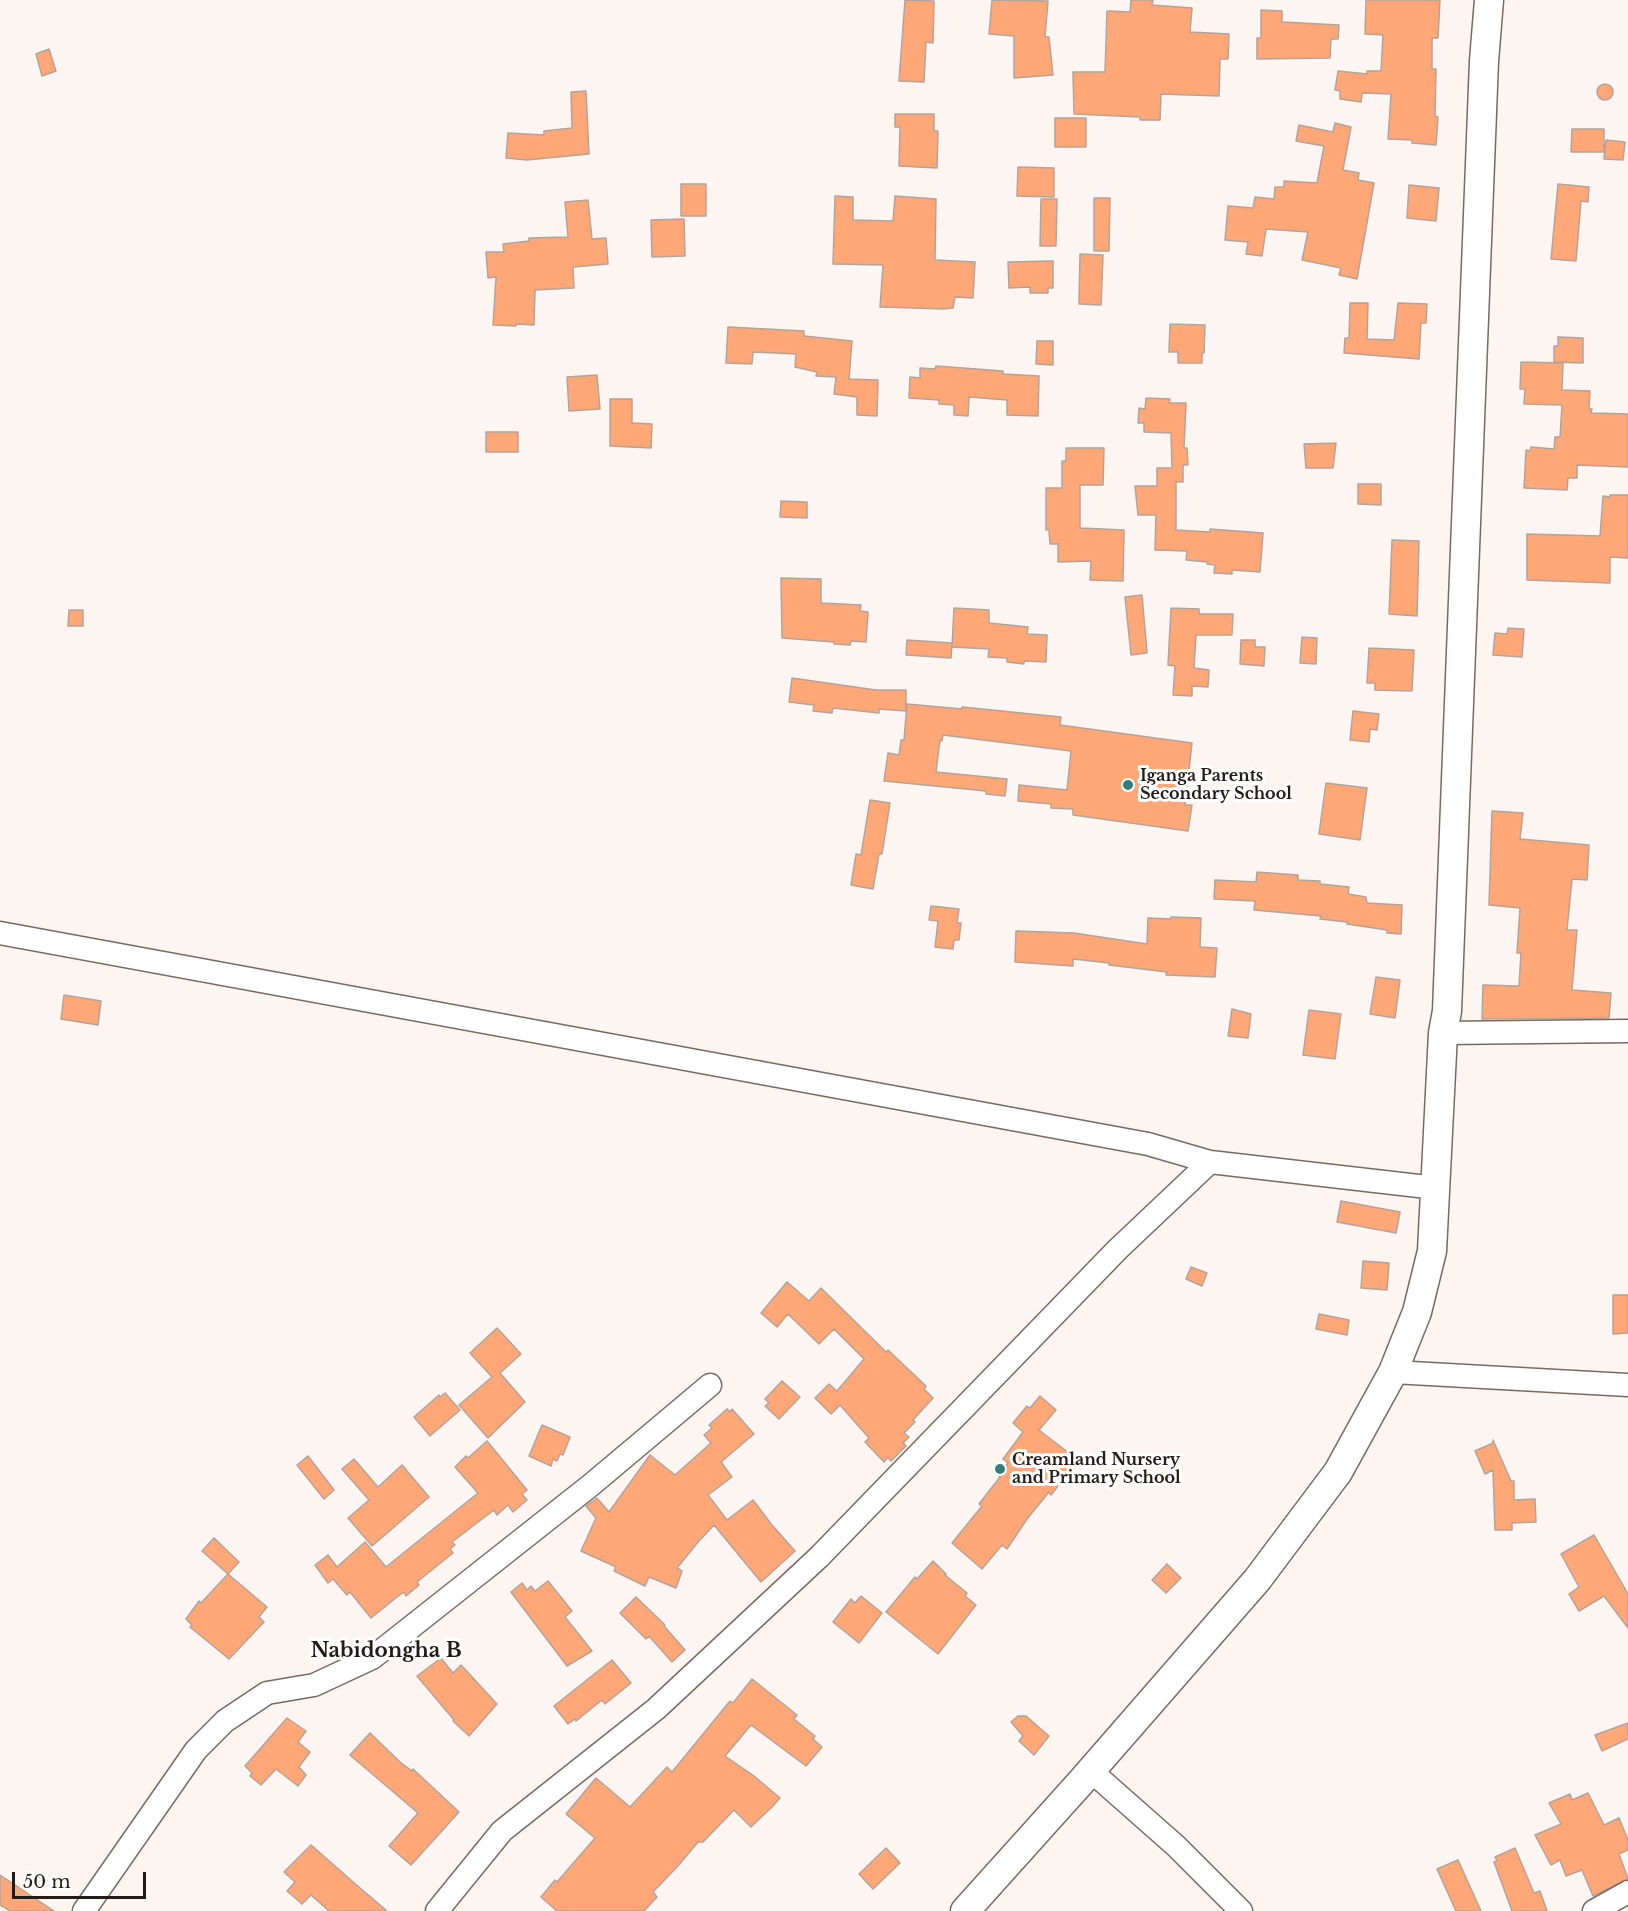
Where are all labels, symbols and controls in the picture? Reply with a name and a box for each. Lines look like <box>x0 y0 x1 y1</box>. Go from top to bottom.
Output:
place label: Iganga Parents Secondary School <box>1140 766 1292 804</box>
marker: Iganga Parents Secondary School <box>1121 778 1135 792</box>
place label: Creamland Nursery and Primary School <box>1012 1450 1181 1488</box>
marker: Creamland Nursery and Primary School <box>993 1462 1007 1476</box>
district label: Nabidongha B <box>310 1639 462 1663</box>
scale bar <box>15 1860 148 1898</box>
text: 50 m <box>23 1871 71 1893</box>

